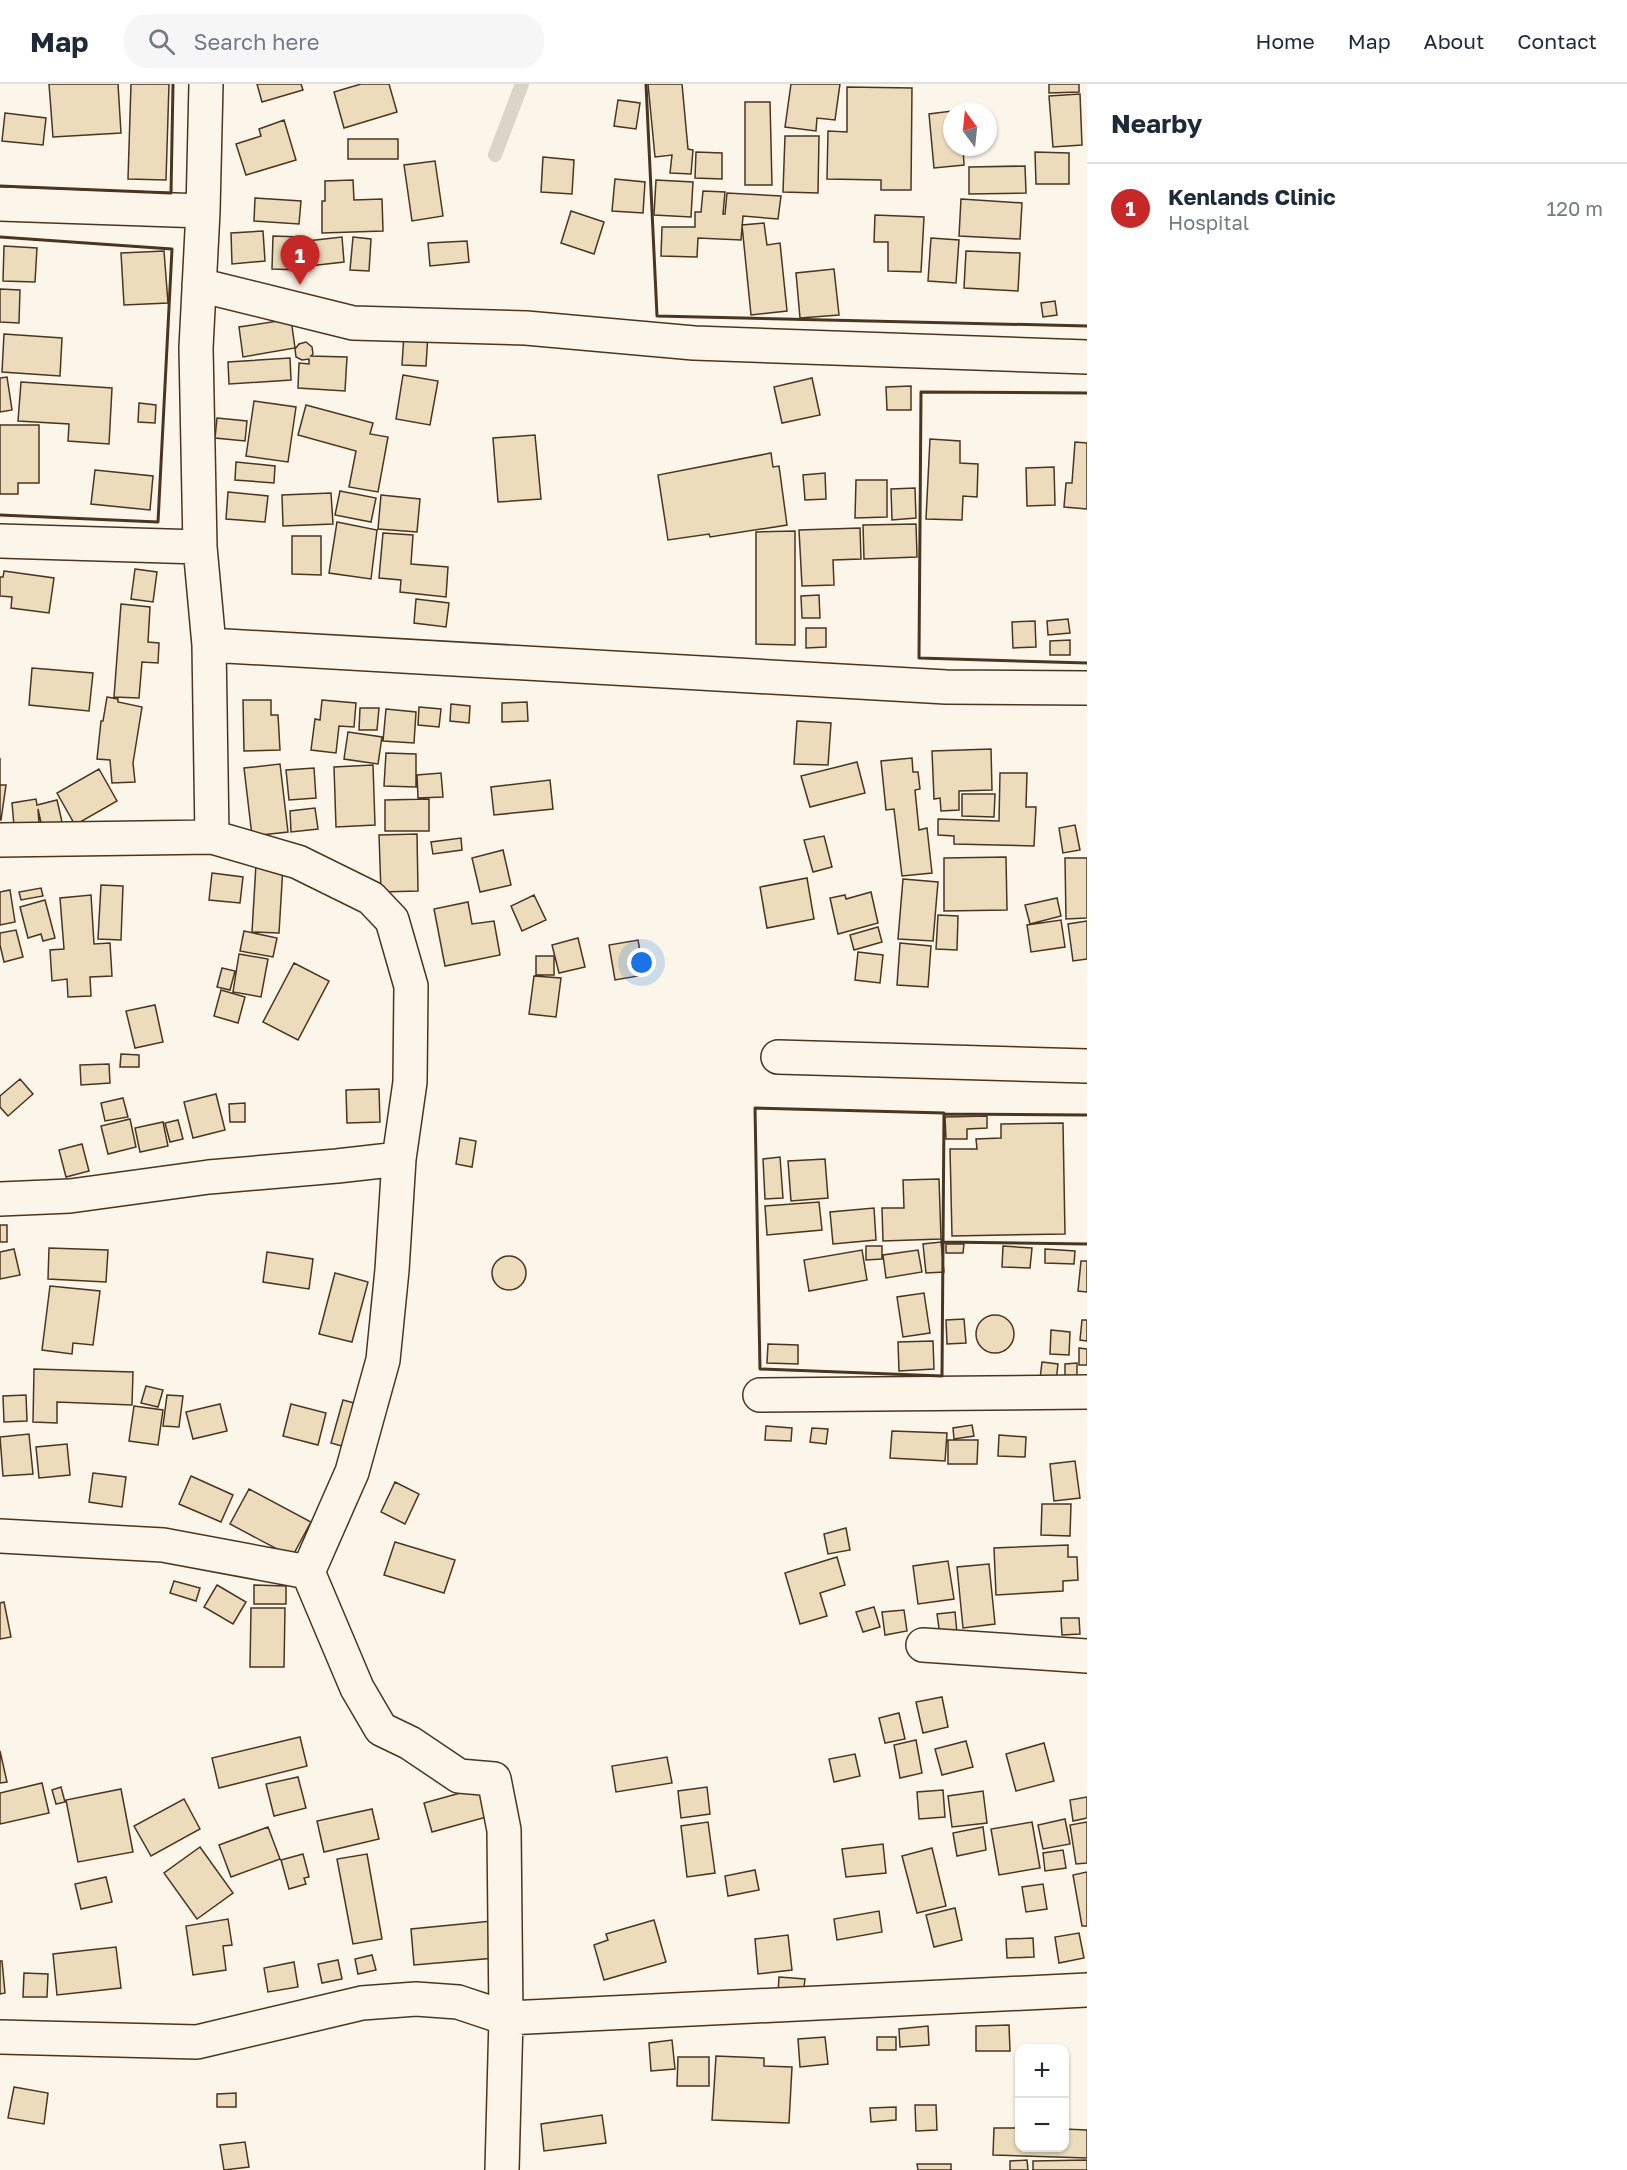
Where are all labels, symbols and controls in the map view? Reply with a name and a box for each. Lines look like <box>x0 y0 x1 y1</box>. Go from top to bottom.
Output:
search box <box>124 14 544 68</box>
text: Map <box>30 25 88 58</box>
icon: search <box>145 25 178 58</box>
text: Search here <box>193 28 319 55</box>
text: Home <box>1255 28 1315 54</box>
text: Map <box>1348 28 1391 54</box>
text: About <box>1424 28 1484 54</box>
text: Contact <box>1517 28 1597 54</box>
north arrow <box>943 102 997 156</box>
text: Nearby <box>1111 108 1202 139</box>
text: Kenlands Clinic <box>1168 183 1336 210</box>
text: 1 <box>1125 196 1136 220</box>
text: 120 m <box>1547 196 1603 220</box>
text: Hospital <box>1168 210 1249 234</box>
pin: 1 <box>280 236 320 285</box>
your location <box>627 948 656 977</box>
map controls <box>1015 2044 1069 2152</box>
button: + <box>1015 2044 1069 2098</box>
button: − <box>1015 2098 1069 2152</box>

